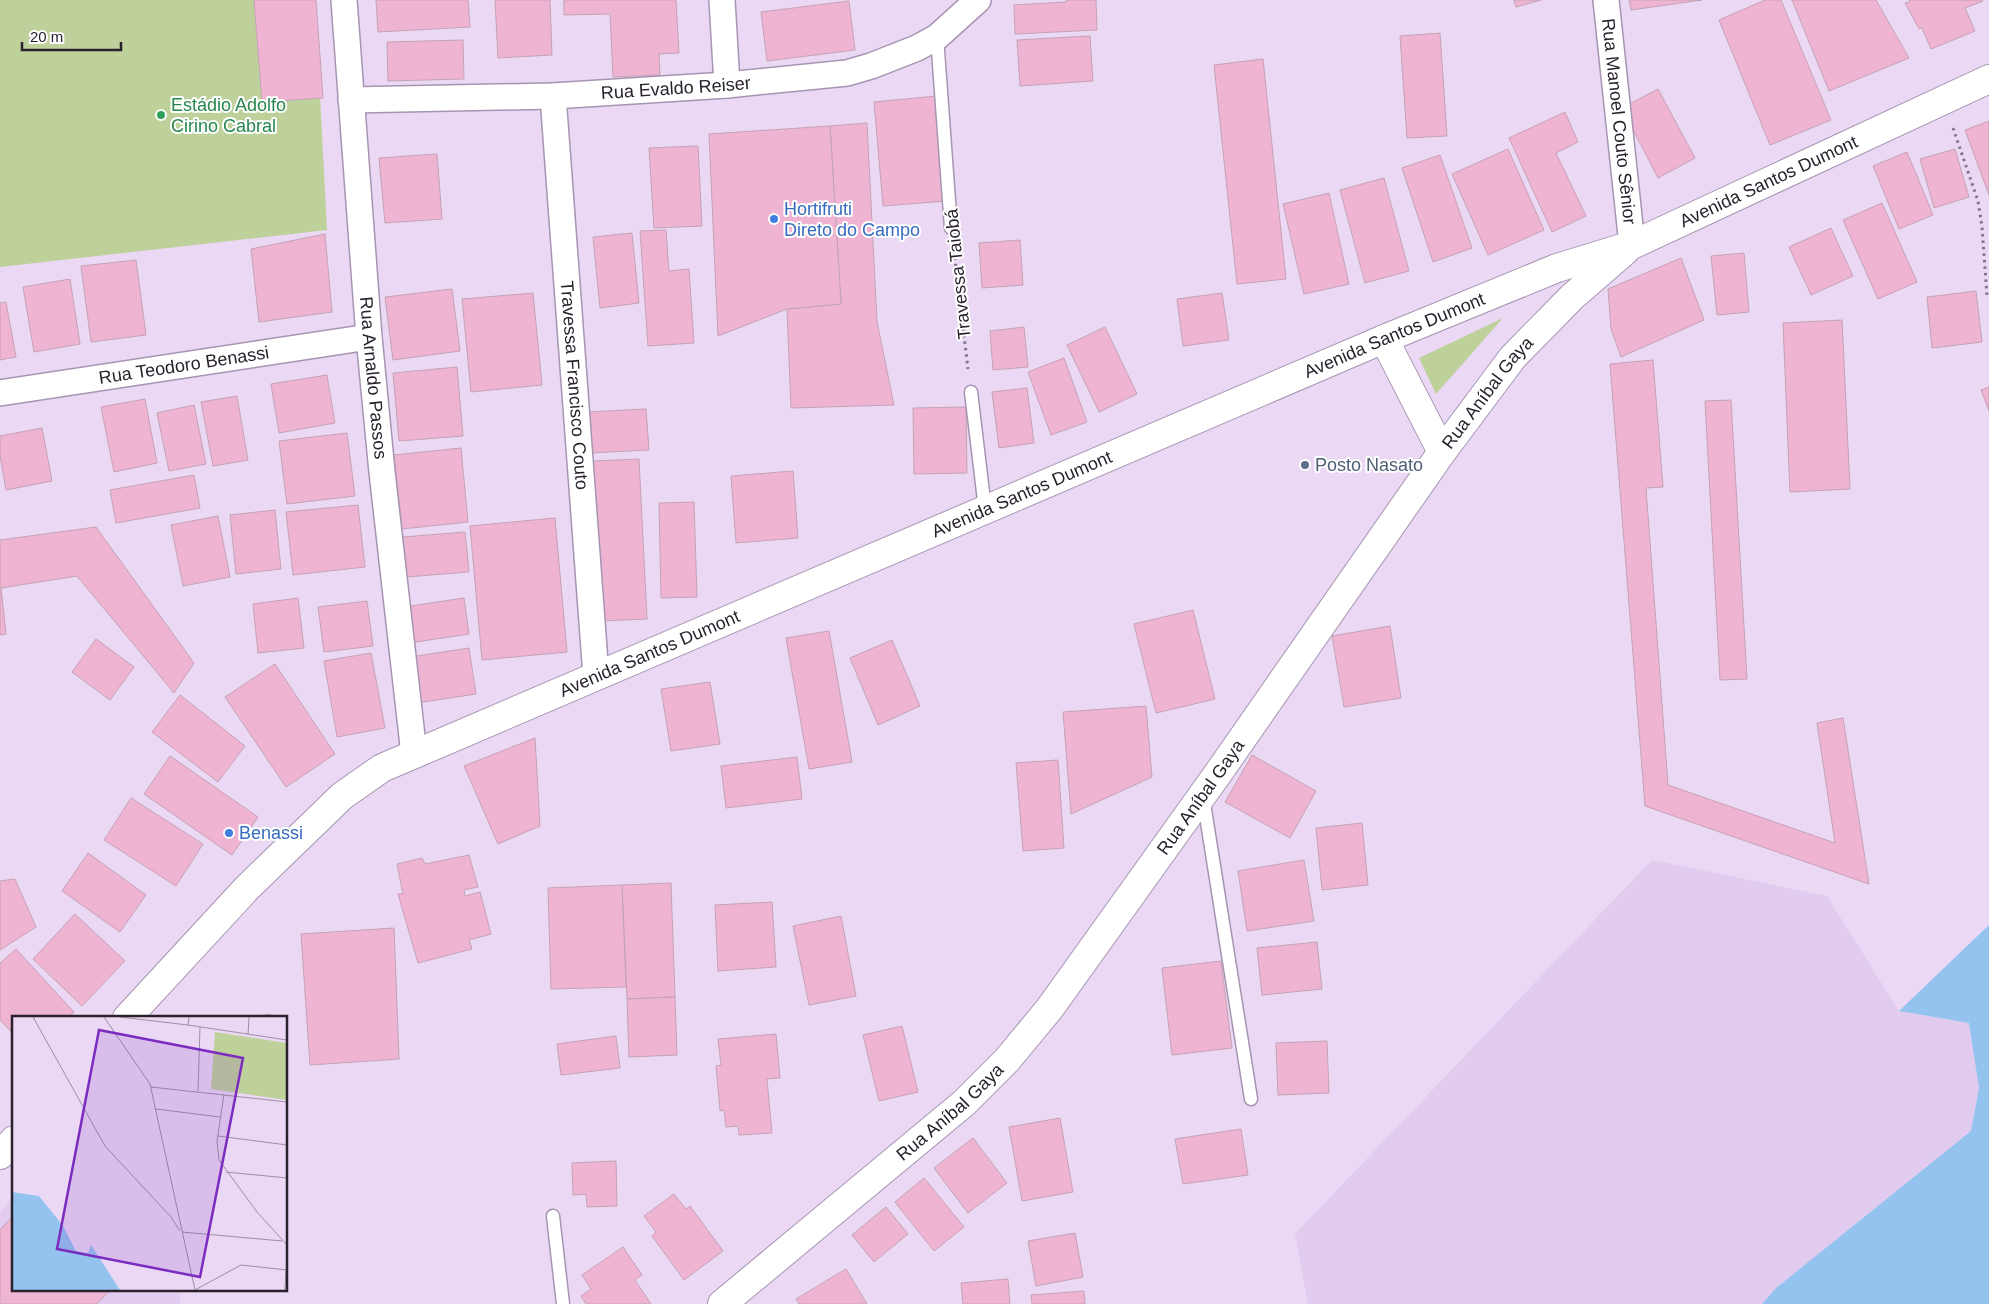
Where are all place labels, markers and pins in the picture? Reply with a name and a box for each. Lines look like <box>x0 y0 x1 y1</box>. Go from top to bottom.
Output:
place label: Estádio Adolfo Cirino Cabral <box>171 95 286 136</box>
marker: Estádio Adolfo Cirino Cabral <box>155 109 167 121</box>
place label: Hortifruti Direto do Campo <box>784 199 920 240</box>
marker: Hortifruti Direto do Campo <box>768 213 780 225</box>
place label: Posto Nasato <box>1315 455 1423 475</box>
marker: Posto Nasato <box>1299 459 1311 471</box>
place label: Benassi <box>239 823 303 843</box>
marker: Benassi <box>223 827 235 839</box>

